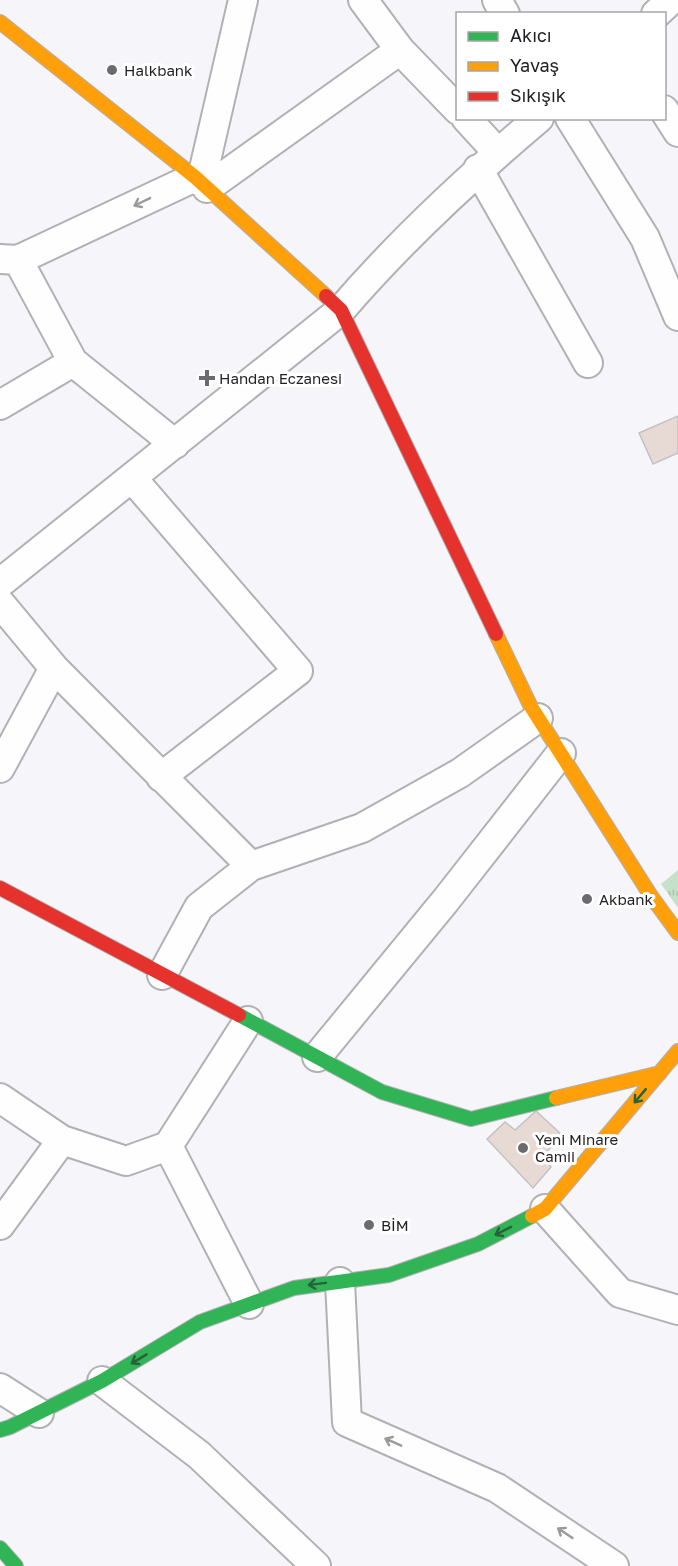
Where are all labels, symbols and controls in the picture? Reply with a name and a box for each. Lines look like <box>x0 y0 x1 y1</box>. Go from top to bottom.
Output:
legend <box>456 12 666 120</box>
text: Akıcı <box>510 24 552 46</box>
text: Yavaş <box>510 54 559 76</box>
place label: Halkbank <box>124 61 193 79</box>
marker: Halkbank <box>105 63 119 77</box>
text: Sıkışık <box>510 84 566 106</box>
one-way arrow <box>134 197 152 209</box>
place label: Handan Eczanesi <box>219 369 342 387</box>
marker: Handan Eczanesi <box>200 371 214 385</box>
place label: Akbank <box>599 890 653 908</box>
marker: Akbank <box>580 892 594 906</box>
one-way arrow <box>633 1088 647 1103</box>
place label: Yeni Minare Camii <box>535 1130 618 1165</box>
marker: Yeni Minare Camii <box>516 1141 530 1155</box>
place label: BİM <box>381 1216 409 1234</box>
marker: BİM <box>362 1218 376 1232</box>
one-way arrow <box>495 1226 513 1237</box>
one-way arrow <box>308 1279 328 1290</box>
one-way arrow <box>131 1353 148 1365</box>
one-way arrow <box>385 1436 403 1447</box>
one-way arrow <box>557 1527 574 1539</box>

